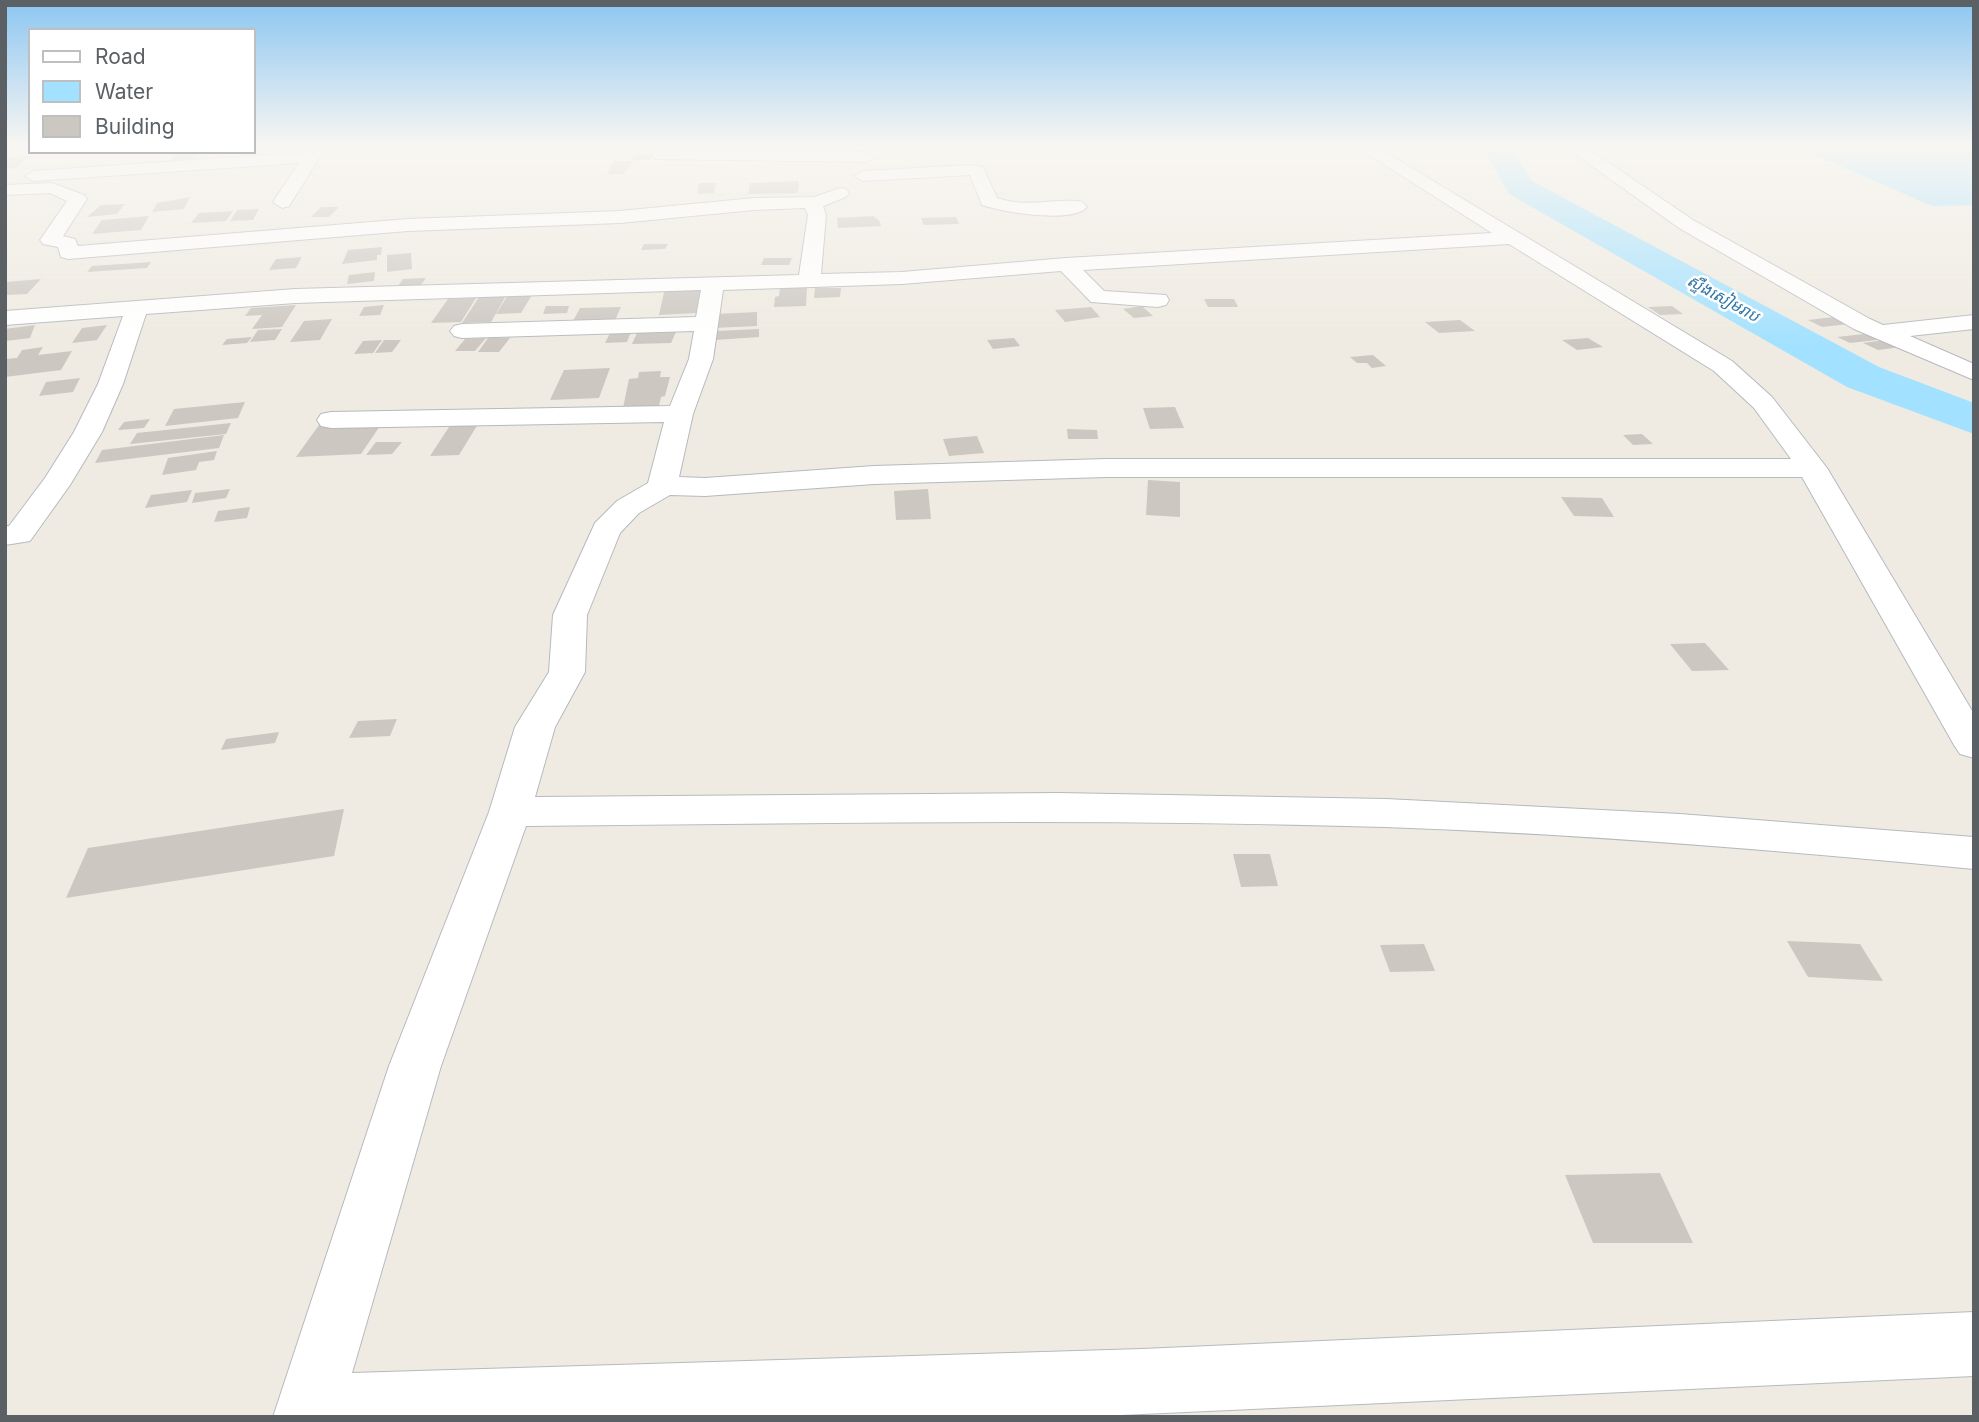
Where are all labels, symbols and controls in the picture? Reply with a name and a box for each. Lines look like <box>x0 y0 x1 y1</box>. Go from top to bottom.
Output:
legend <box>28 28 256 154</box>
text: Road <box>95 44 146 69</box>
text: Water <box>95 79 153 104</box>
text: Building <box>95 114 175 139</box>
water label: ស្ទឹងសៀមរាប <box>1684 271 1762 327</box>

